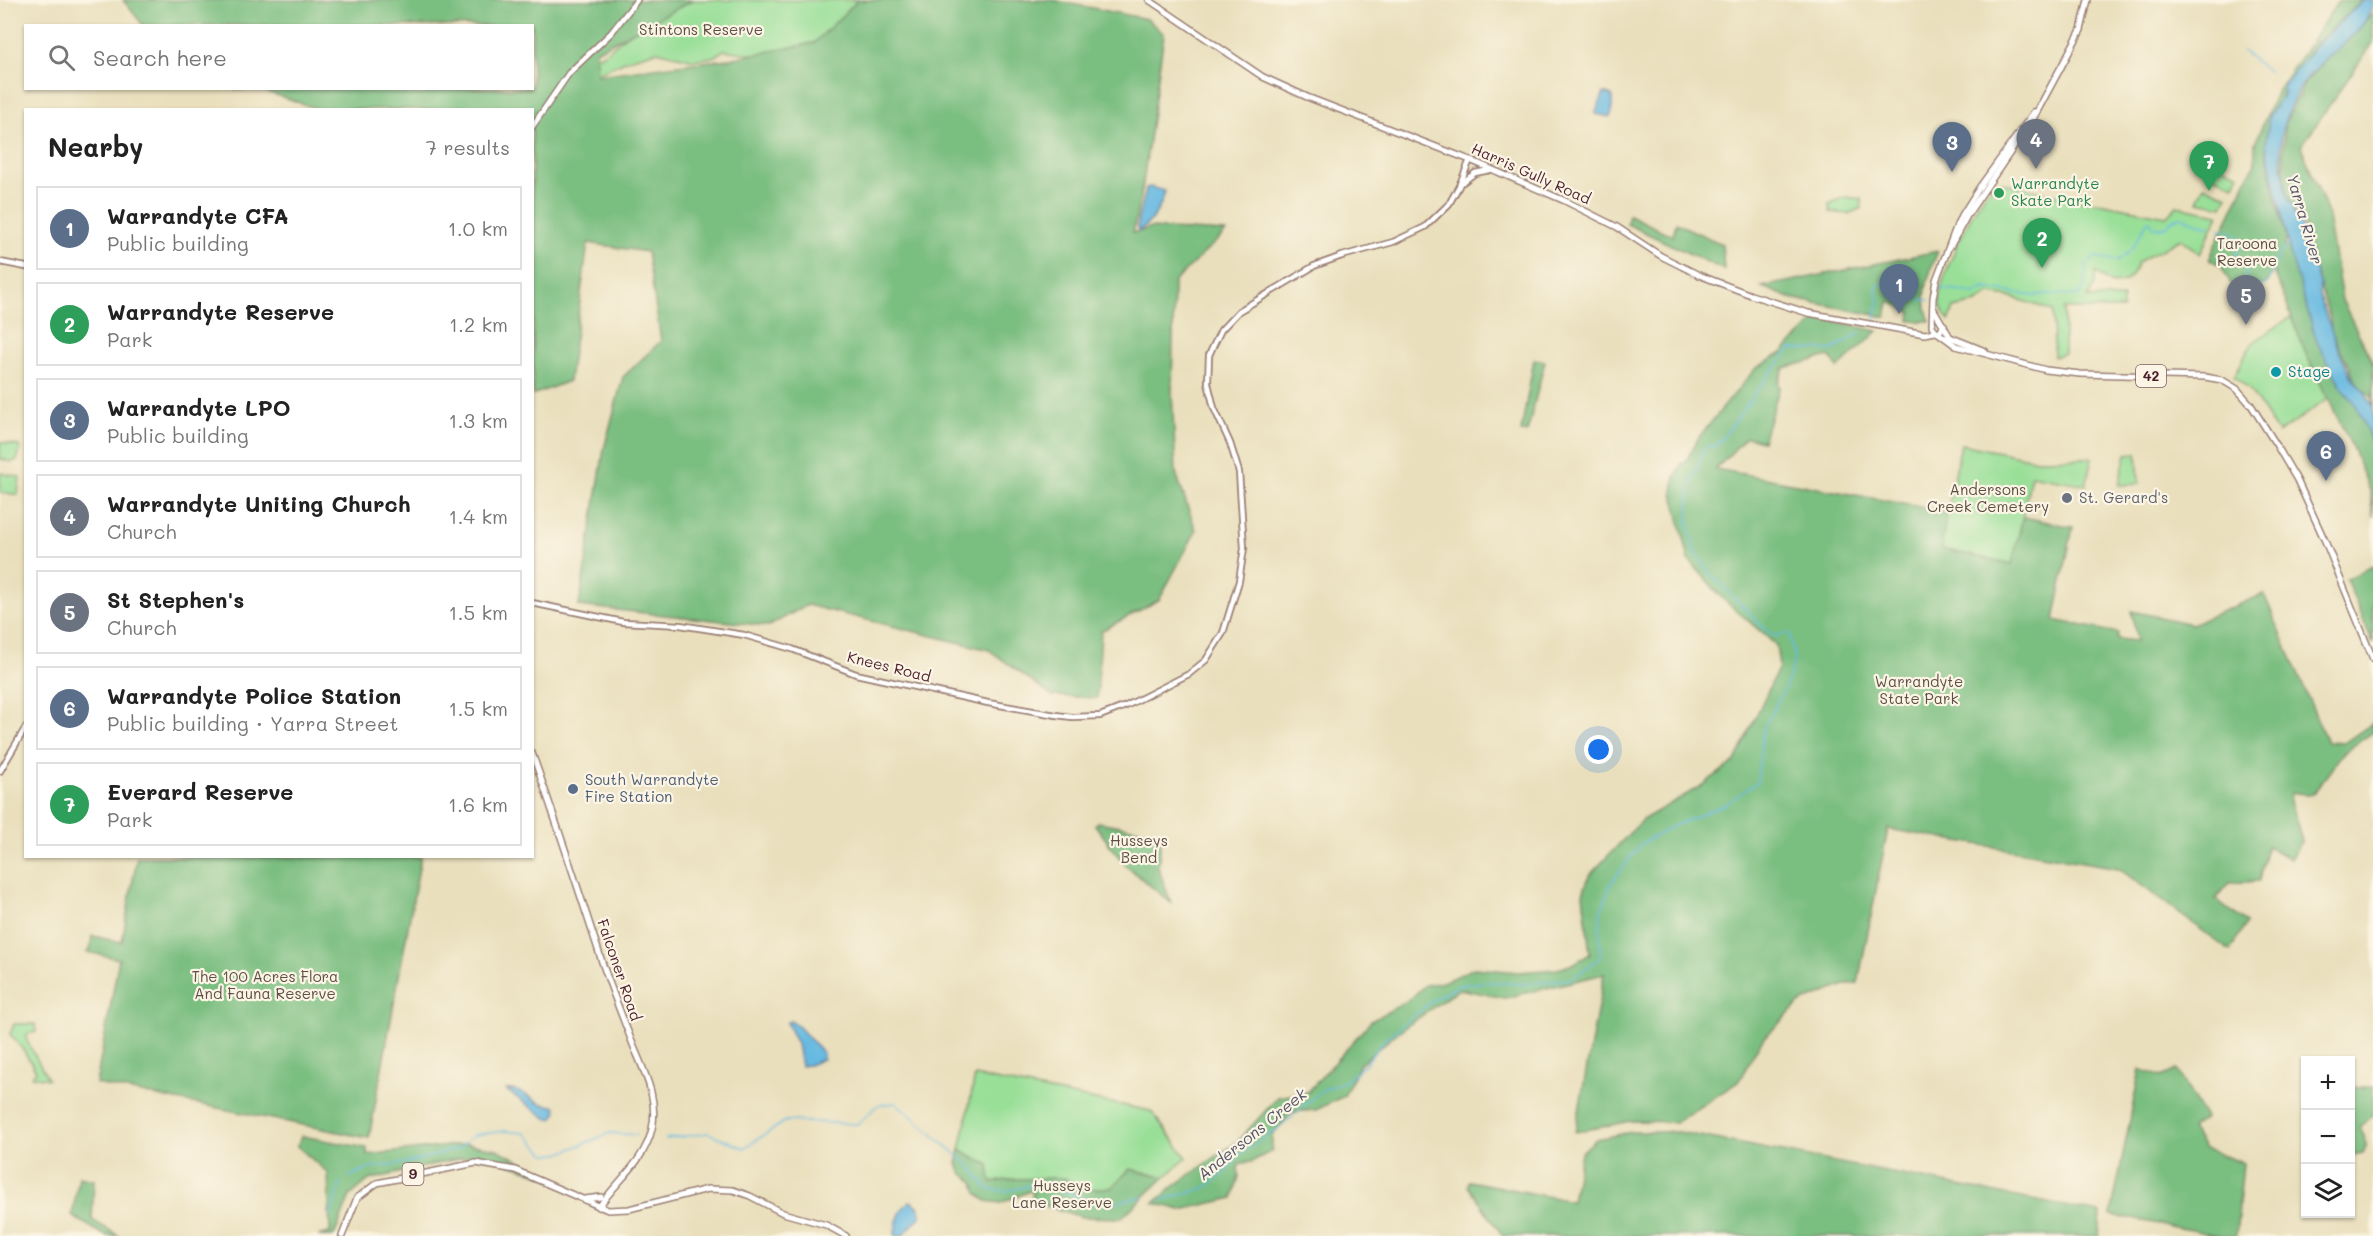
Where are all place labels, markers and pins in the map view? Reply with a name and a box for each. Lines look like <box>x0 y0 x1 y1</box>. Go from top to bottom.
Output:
pin: 4 <box>2016 120 2056 169</box>
pin: 3 <box>1932 122 1972 172</box>
pin: 7 <box>2190 142 2228 191</box>
place label: Warrandyte Skate Park <box>2011 173 2099 210</box>
marker: Warrandyte Skate Park <box>1992 186 2006 200</box>
pin: 2 <box>2022 218 2062 268</box>
pin: 1 <box>1880 264 1918 314</box>
pin: 5 <box>2226 276 2266 325</box>
place label: Stage <box>2288 361 2330 381</box>
marker: Stage <box>2269 365 2283 379</box>
pin: 6 <box>2306 432 2346 481</box>
place label: St. Gerard's <box>2079 487 2168 507</box>
marker: St. Gerard's <box>2060 491 2074 505</box>
place label: South Warrandyte Fire Station <box>585 769 719 806</box>
marker: South Warrandyte Fire Station <box>566 782 580 796</box>

